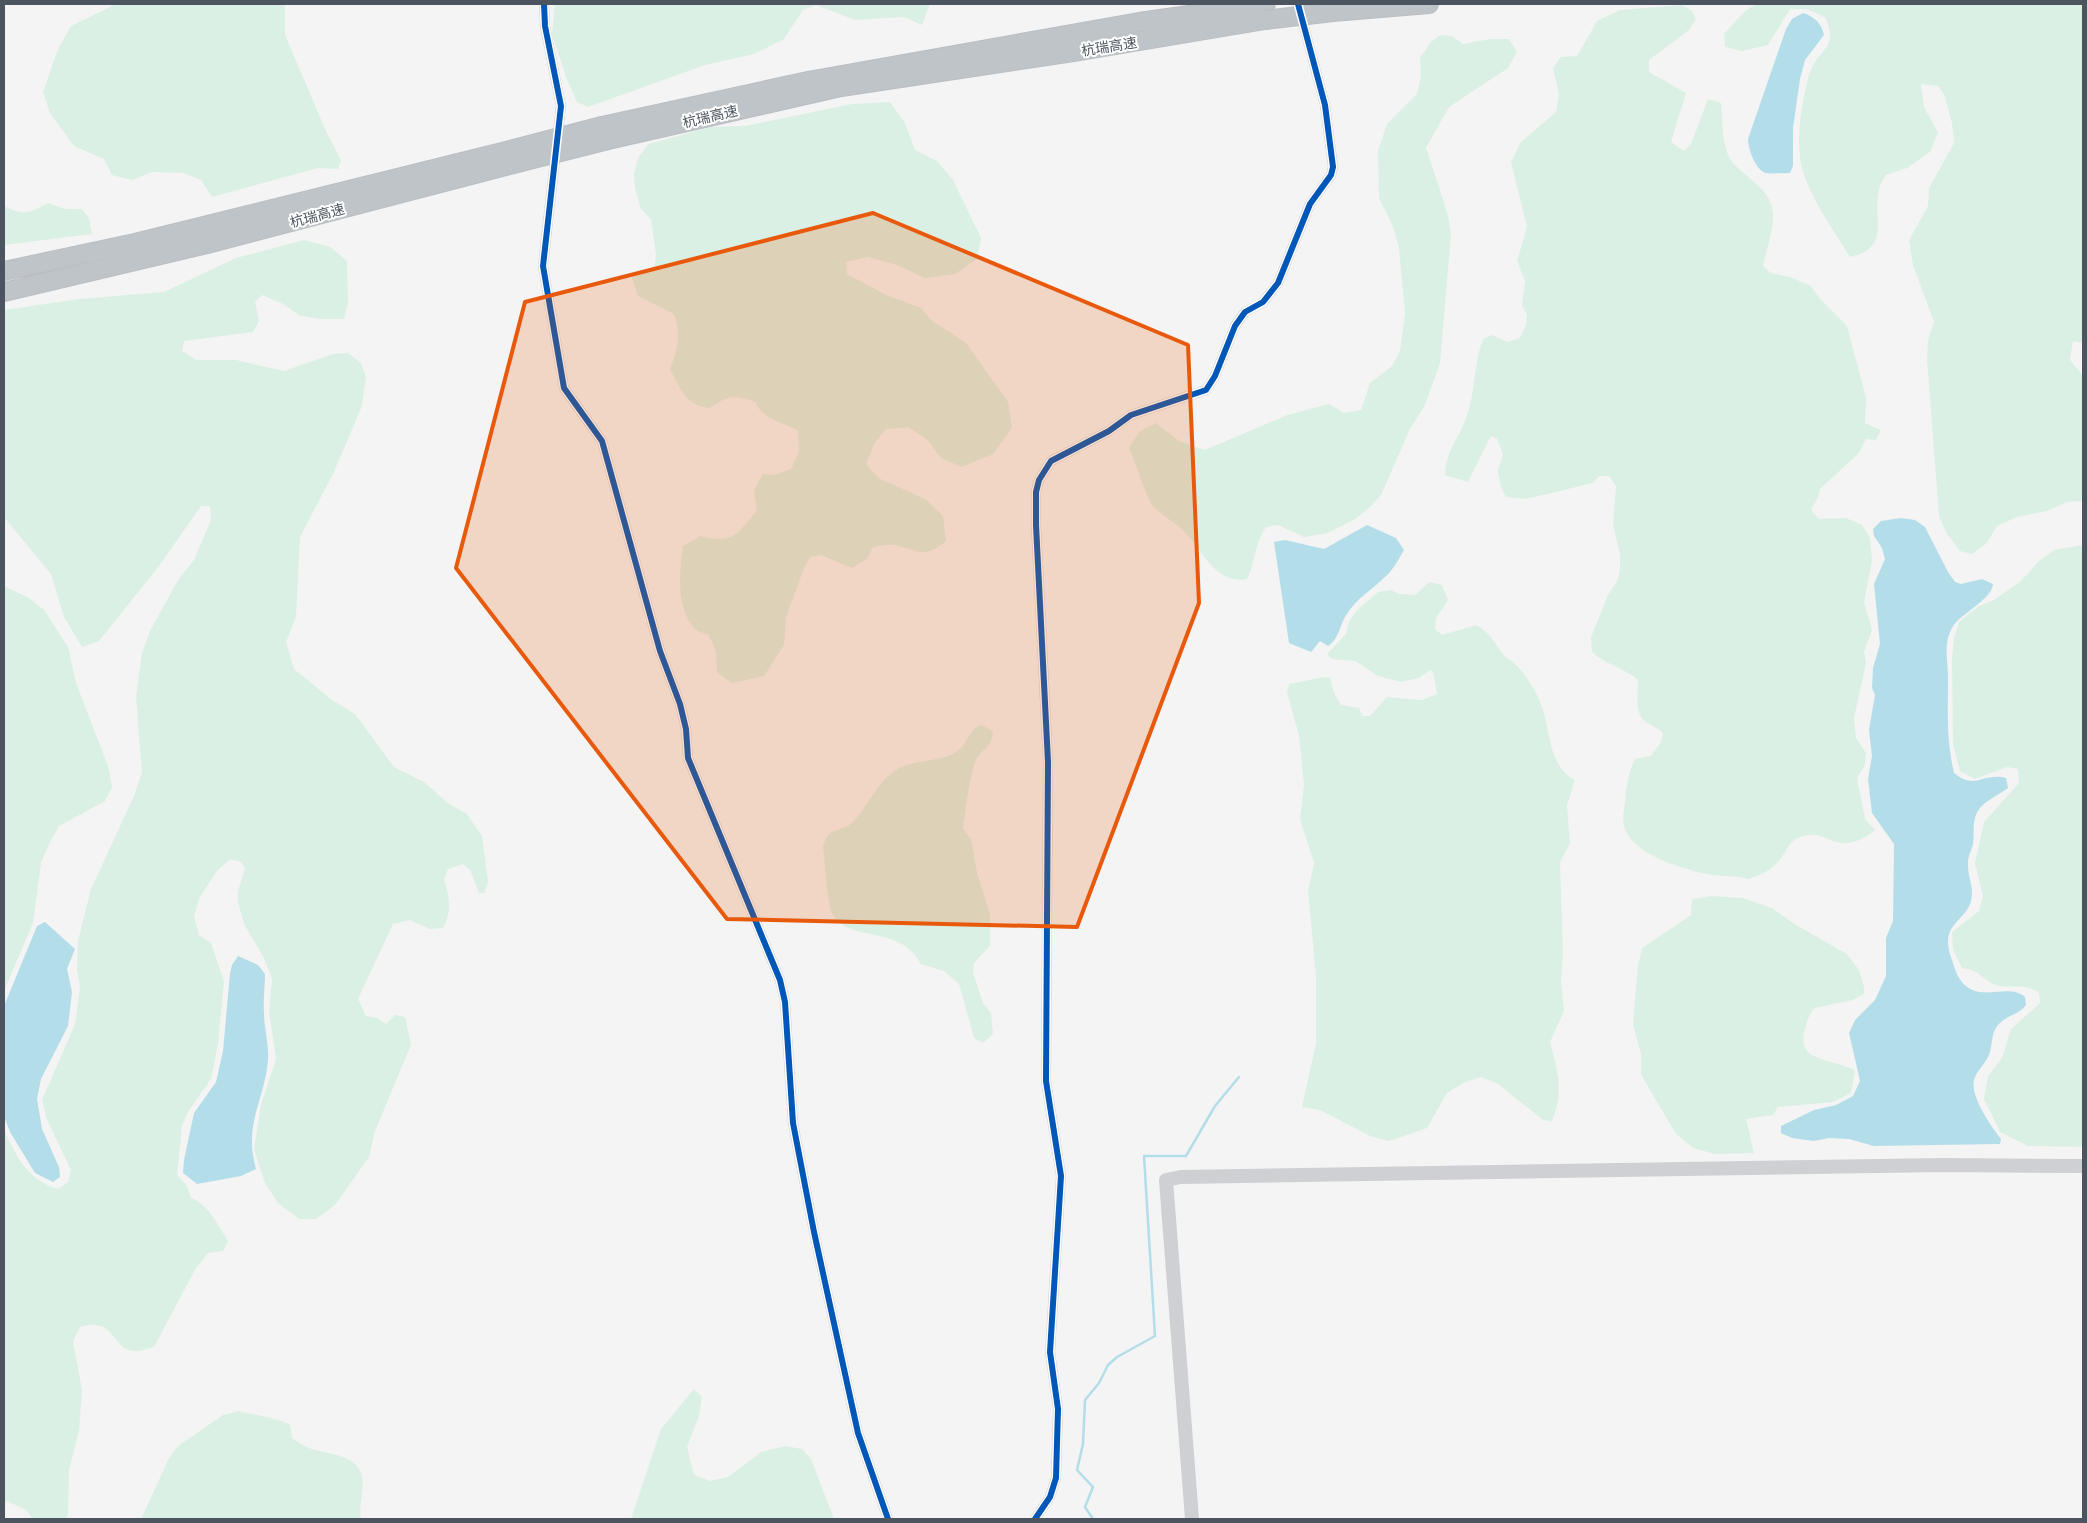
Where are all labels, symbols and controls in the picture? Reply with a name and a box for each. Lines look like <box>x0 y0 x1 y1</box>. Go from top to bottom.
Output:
street label: 杭瑞高速 <box>1080 33 1138 59</box>
street label: 杭瑞高速 <box>681 101 739 131</box>
street label: 杭瑞高速 <box>288 200 346 230</box>

